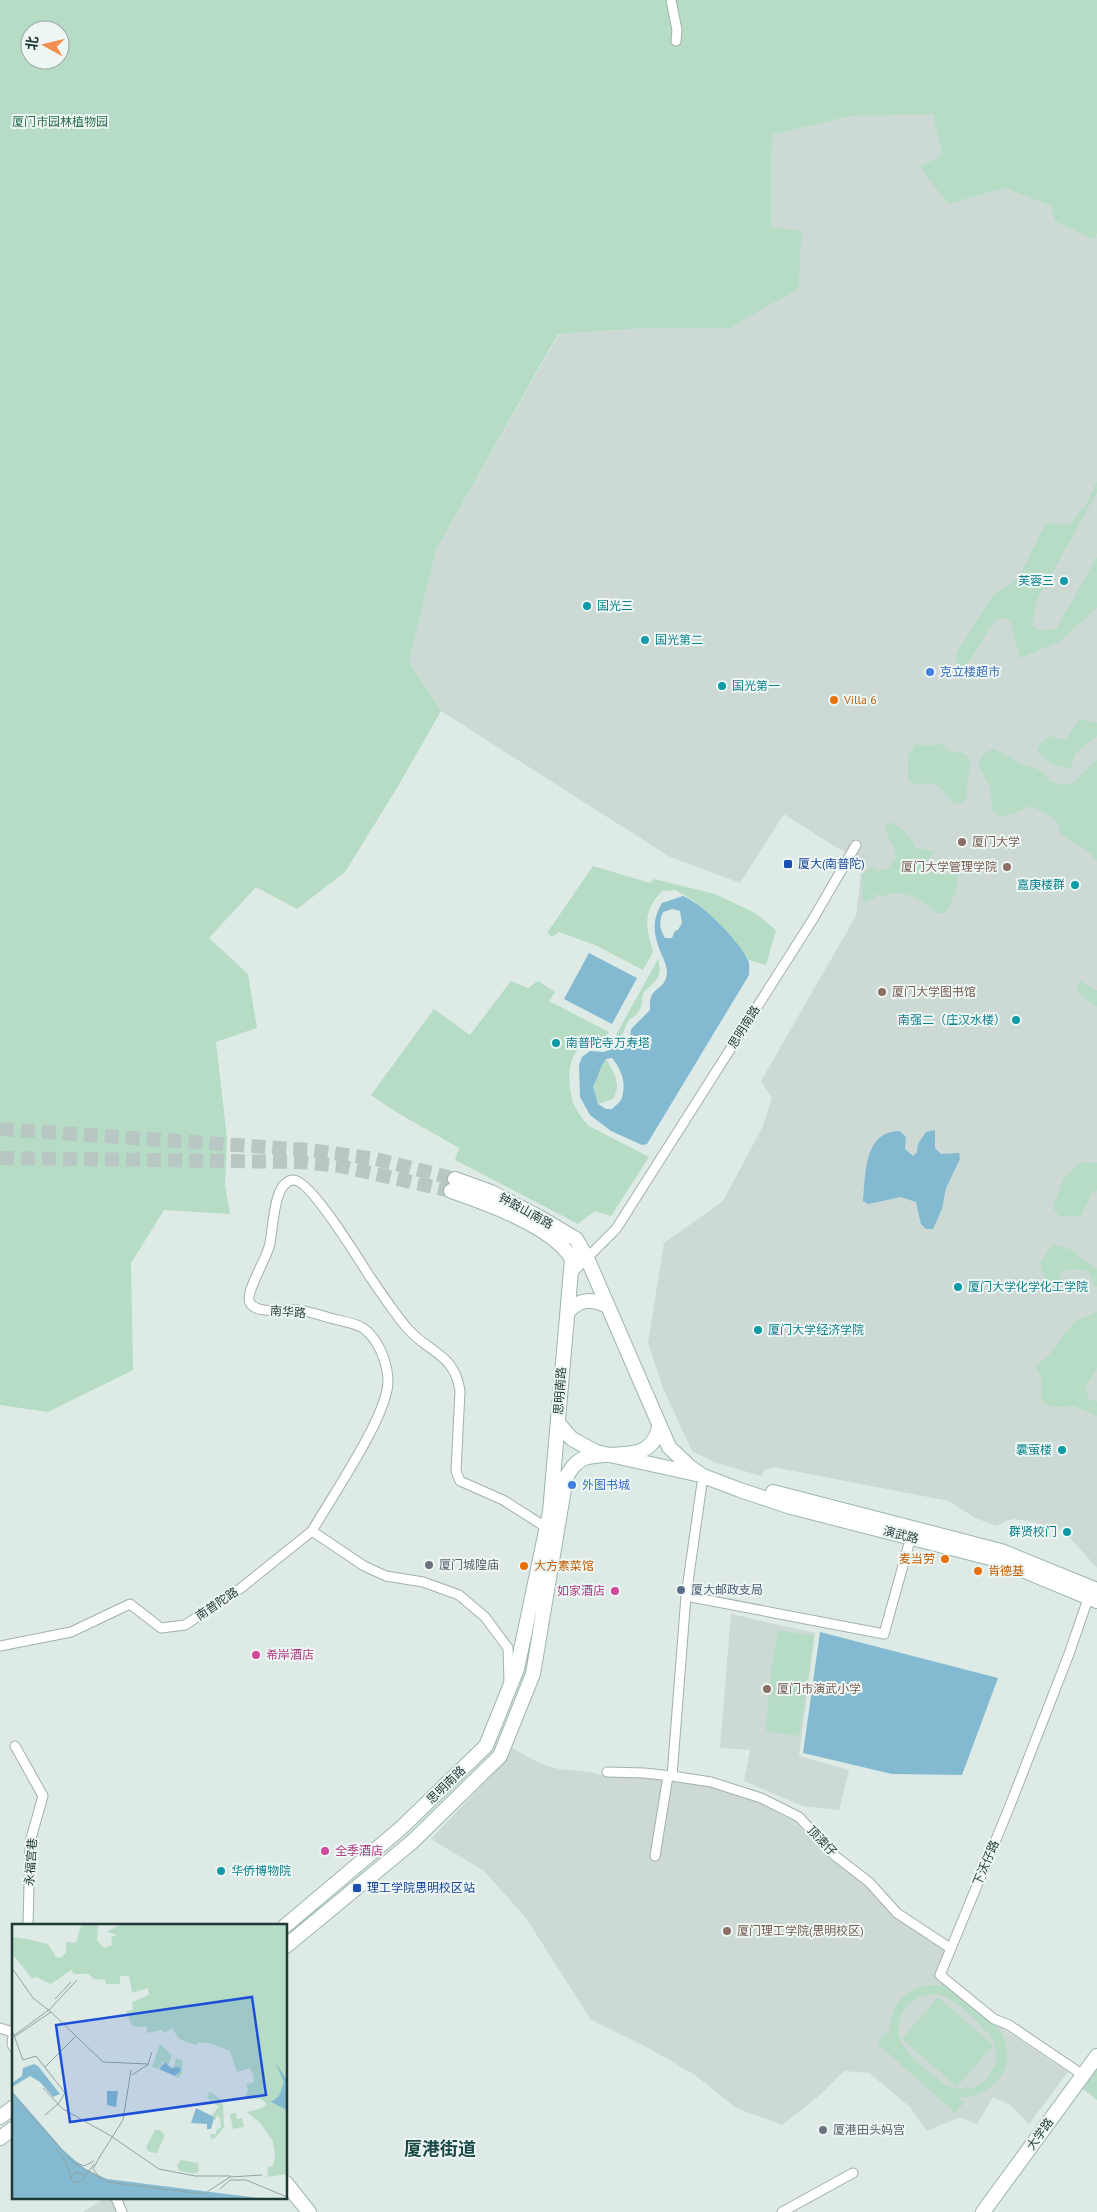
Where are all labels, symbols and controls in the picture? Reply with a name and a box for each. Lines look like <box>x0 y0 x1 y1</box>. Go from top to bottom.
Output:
north arrow <box>20 20 70 70</box>
text: 北 <box>22 35 42 51</box>
park label: 厦门市园林植物园 <box>12 114 108 129</box>
place label: 芙蓉三 <box>1018 573 1054 588</box>
marker: 芙蓉三 <box>1058 575 1070 587</box>
place label: 国光三 <box>597 598 633 613</box>
marker: 国光三 <box>581 600 593 612</box>
place label: 国光第二 <box>655 632 703 647</box>
marker: 国光第二 <box>639 634 651 646</box>
place label: 克立楼超市 <box>940 664 1000 679</box>
marker: 克立楼超市 <box>924 666 936 678</box>
place label: 国光第一 <box>732 678 780 693</box>
marker: 国光第一 <box>716 680 728 692</box>
place label: Villa 6 <box>843 692 877 707</box>
marker: Villa 6 <box>828 694 840 706</box>
place label: 厦门大学 <box>972 834 1020 849</box>
marker: 厦门大学 <box>956 836 968 848</box>
place label: 厦大(南普陀) <box>798 856 865 871</box>
marker: 厦大(南普陀) <box>782 858 794 870</box>
place label: 厦门大学管理学院 <box>901 859 997 874</box>
marker: 厦门大学管理学院 <box>1001 861 1013 873</box>
place label: 嘉庚楼群 <box>1017 877 1065 892</box>
marker: 嘉庚楼群 <box>1069 879 1081 891</box>
place label: 厦门大学图书馆 <box>892 984 976 999</box>
marker: 厦门大学图书馆 <box>876 986 888 998</box>
street label: 思明南路 <box>724 1002 763 1051</box>
place label: 南强二（庄汉水楼） <box>898 1012 1006 1027</box>
marker: 南强二（庄汉水楼） <box>1010 1014 1022 1026</box>
place label: 南普陀寺万寿塔 <box>566 1035 650 1050</box>
marker: 南普陀寺万寿塔 <box>550 1037 562 1049</box>
street label: 钟鼓山南路 <box>496 1189 556 1232</box>
place label: 厦门大学化学化工学院 <box>968 1279 1088 1294</box>
marker: 厦门大学化学化工学院 <box>952 1281 964 1293</box>
street label: 南华路 <box>270 1303 307 1320</box>
place label: 厦门大学经济学院 <box>768 1322 864 1337</box>
marker: 厦门大学经济学院 <box>752 1324 764 1336</box>
street label: 思明南路 <box>550 1366 569 1415</box>
place label: 囊萤楼 <box>1016 1442 1052 1457</box>
marker: 囊萤楼 <box>1056 1444 1068 1456</box>
place label: 外图书城 <box>582 1477 630 1492</box>
marker: 外图书城 <box>566 1479 578 1491</box>
street label: 演武路 <box>882 1523 920 1546</box>
place label: 群贤校门 <box>1009 1524 1057 1539</box>
marker: 群贤校门 <box>1061 1526 1073 1538</box>
place label: 麦当劳 <box>899 1551 935 1566</box>
marker: 麦当劳 <box>939 1553 951 1565</box>
place label: 厦门城隍庙 <box>439 1557 499 1572</box>
place label: 大方素菜馆 <box>534 1558 594 1573</box>
marker: 厦门城隍庙 <box>423 1559 435 1571</box>
marker: 大方素菜馆 <box>518 1560 530 1572</box>
place label: 肯德基 <box>988 1563 1024 1578</box>
marker: 肯德基 <box>972 1565 984 1577</box>
place label: 厦大邮政支局 <box>691 1582 763 1597</box>
place label: 如家酒店 <box>557 1583 605 1598</box>
street label: 南普陀路 <box>193 1584 241 1623</box>
marker: 厦大邮政支局 <box>675 1584 687 1596</box>
marker: 如家酒店 <box>609 1585 621 1597</box>
place label: 希岸酒店 <box>266 1647 314 1662</box>
marker: 希岸酒店 <box>250 1649 262 1661</box>
place label: 厦门市演武小学 <box>777 1681 861 1696</box>
marker: 厦门市演武小学 <box>761 1683 773 1695</box>
street label: 思明南路 <box>423 1763 468 1807</box>
street label: 顶澳仔 <box>804 1822 840 1859</box>
street label: 永福宫巷 <box>21 1837 40 1886</box>
street label: 下沃仔路 <box>969 1838 1002 1888</box>
place label: 全季酒店 <box>335 1843 383 1858</box>
marker: 全季酒店 <box>319 1845 331 1857</box>
place label: 华侨博物院 <box>231 1863 291 1878</box>
marker: 华侨博物院 <box>215 1865 227 1877</box>
place label: 理工学院思明校区站 <box>367 1880 475 1895</box>
marker: 理工学院思明校区站 <box>351 1882 363 1894</box>
place label: 厦门理工学院(思明校区) <box>737 1923 864 1938</box>
inset map <box>12 1924 288 2200</box>
marker: 厦门理工学院(思明校区) <box>721 1925 733 1937</box>
street label: 大学路 <box>1023 2115 1056 2153</box>
place label: 厦港田头妈宫 <box>833 2122 905 2137</box>
marker: 厦港田头妈宫 <box>817 2124 829 2136</box>
district label: 厦港街道 <box>404 2137 476 2160</box>

